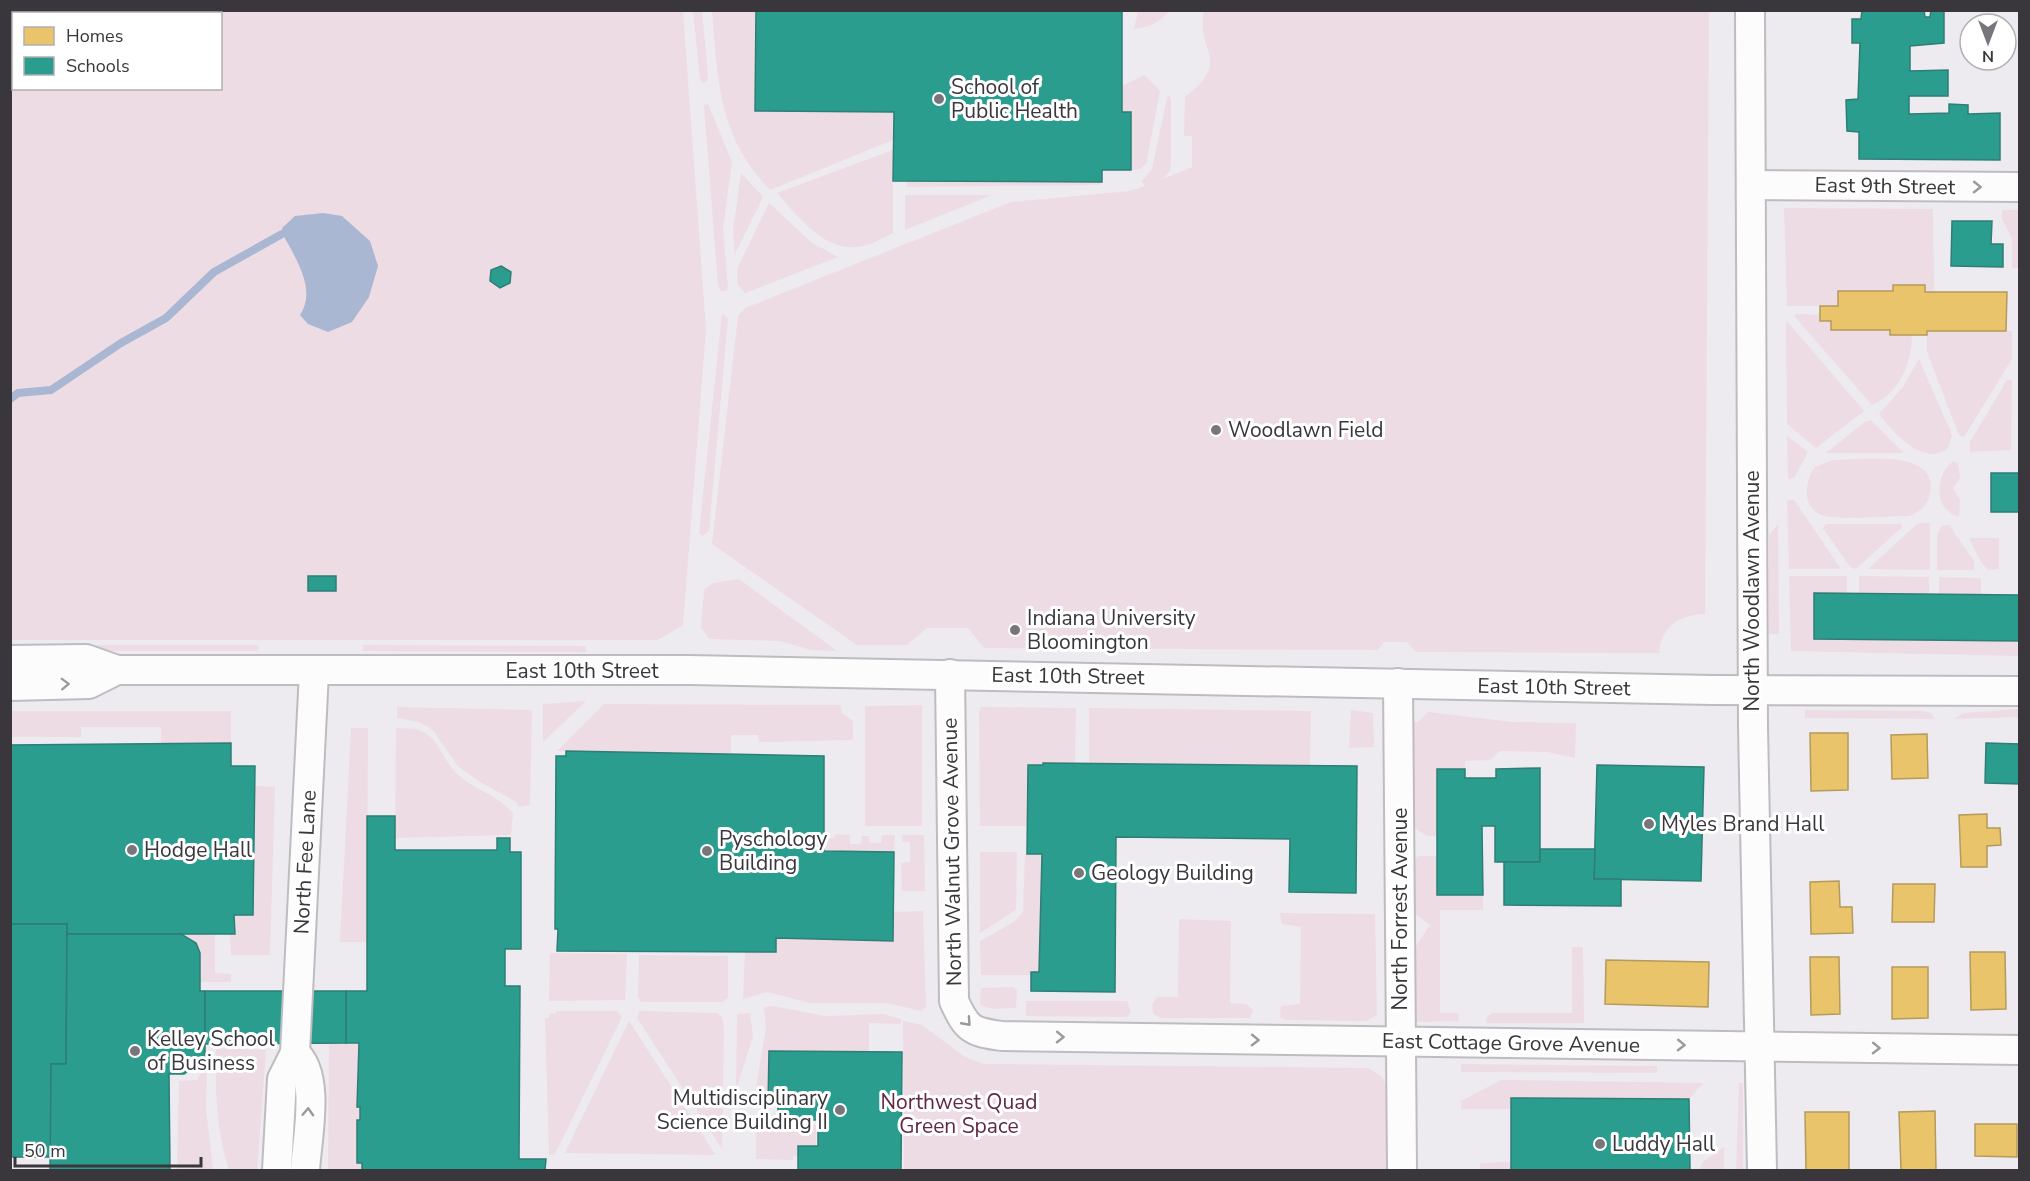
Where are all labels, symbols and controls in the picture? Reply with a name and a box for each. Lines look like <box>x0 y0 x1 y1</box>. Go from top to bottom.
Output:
legend <box>12 12 222 90</box>
north arrow <box>1958 12 2018 72</box>
text: Homes <box>66 24 123 48</box>
text: N <box>1982 45 1994 67</box>
text: Schools <box>66 54 130 78</box>
place label: School of Public Health <box>951 73 1078 125</box>
marker: School of Public Health <box>932 92 946 106</box>
street label: East 9th Street <box>1815 171 1956 201</box>
one-way arrow <box>1973 181 1982 193</box>
place label: Woodlawn Field <box>1228 416 1384 444</box>
marker: Woodlawn Field <box>1209 423 1223 437</box>
street label: North Woodlawn Avenue <box>1738 470 1766 712</box>
place label: Indiana University Bloomington <box>1027 604 1196 656</box>
marker: Indiana University Bloomington <box>1008 623 1022 637</box>
street label: East 10th Street <box>505 657 659 685</box>
street label: East 10th Street <box>991 661 1145 691</box>
street label: East 10th Street <box>1477 672 1631 702</box>
one-way arrow <box>61 678 70 691</box>
street label: North Walnut Grove Avenue <box>936 718 968 986</box>
street label: North Fee Lane <box>287 789 323 935</box>
street label: North Forrest Avenue <box>1386 807 1414 1011</box>
place label: Myles Brand Hall <box>1661 810 1825 838</box>
marker: Myles Brand Hall <box>1642 817 1656 831</box>
place label: Pyschology Building <box>719 825 827 877</box>
place label: Hodge Hall <box>144 836 253 864</box>
marker: Hodge Hall <box>125 843 139 857</box>
marker: Pyschology Building <box>700 844 714 858</box>
place label: Geology Building <box>1091 859 1254 887</box>
marker: Geology Building <box>1072 866 1086 880</box>
one-way arrow <box>960 1015 971 1026</box>
place label: Kelley School of Business <box>147 1025 276 1077</box>
street label: East Cottage Grove Avenue <box>1382 1027 1640 1059</box>
one-way arrow <box>1056 1031 1065 1043</box>
one-way arrow <box>1251 1034 1260 1046</box>
one-way arrow <box>1677 1039 1686 1052</box>
one-way arrow <box>1872 1042 1881 1054</box>
marker: Kelley School of Business <box>128 1044 142 1058</box>
place label: Multidisciplinary Science Building II <box>657 1084 828 1136</box>
park label: Northwest Quad Green Space <box>880 1088 1038 1140</box>
marker: Multidisciplinary Science Building II <box>833 1103 847 1117</box>
one-way arrow <box>302 1108 315 1117</box>
scale bar <box>15 1130 201 1168</box>
place label: Luddy Hall <box>1612 1130 1716 1158</box>
marker: Luddy Hall <box>1593 1137 1607 1151</box>
text: 50 m <box>24 1139 66 1163</box>

